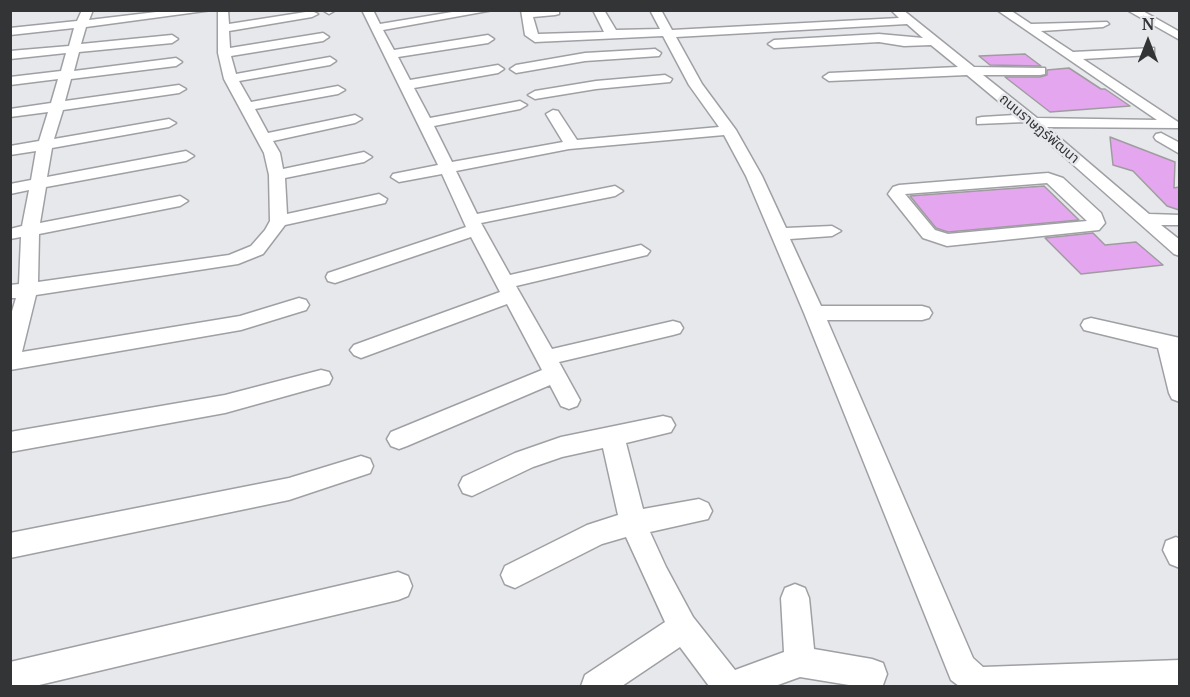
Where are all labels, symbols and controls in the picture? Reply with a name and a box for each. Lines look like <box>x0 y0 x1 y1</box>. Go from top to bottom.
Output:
north arrow <box>1118 12 1178 72</box>
text: N <box>1142 13 1154 35</box>
street label: ถนนราษฏร์พัฒนา <box>996 91 1082 167</box>

